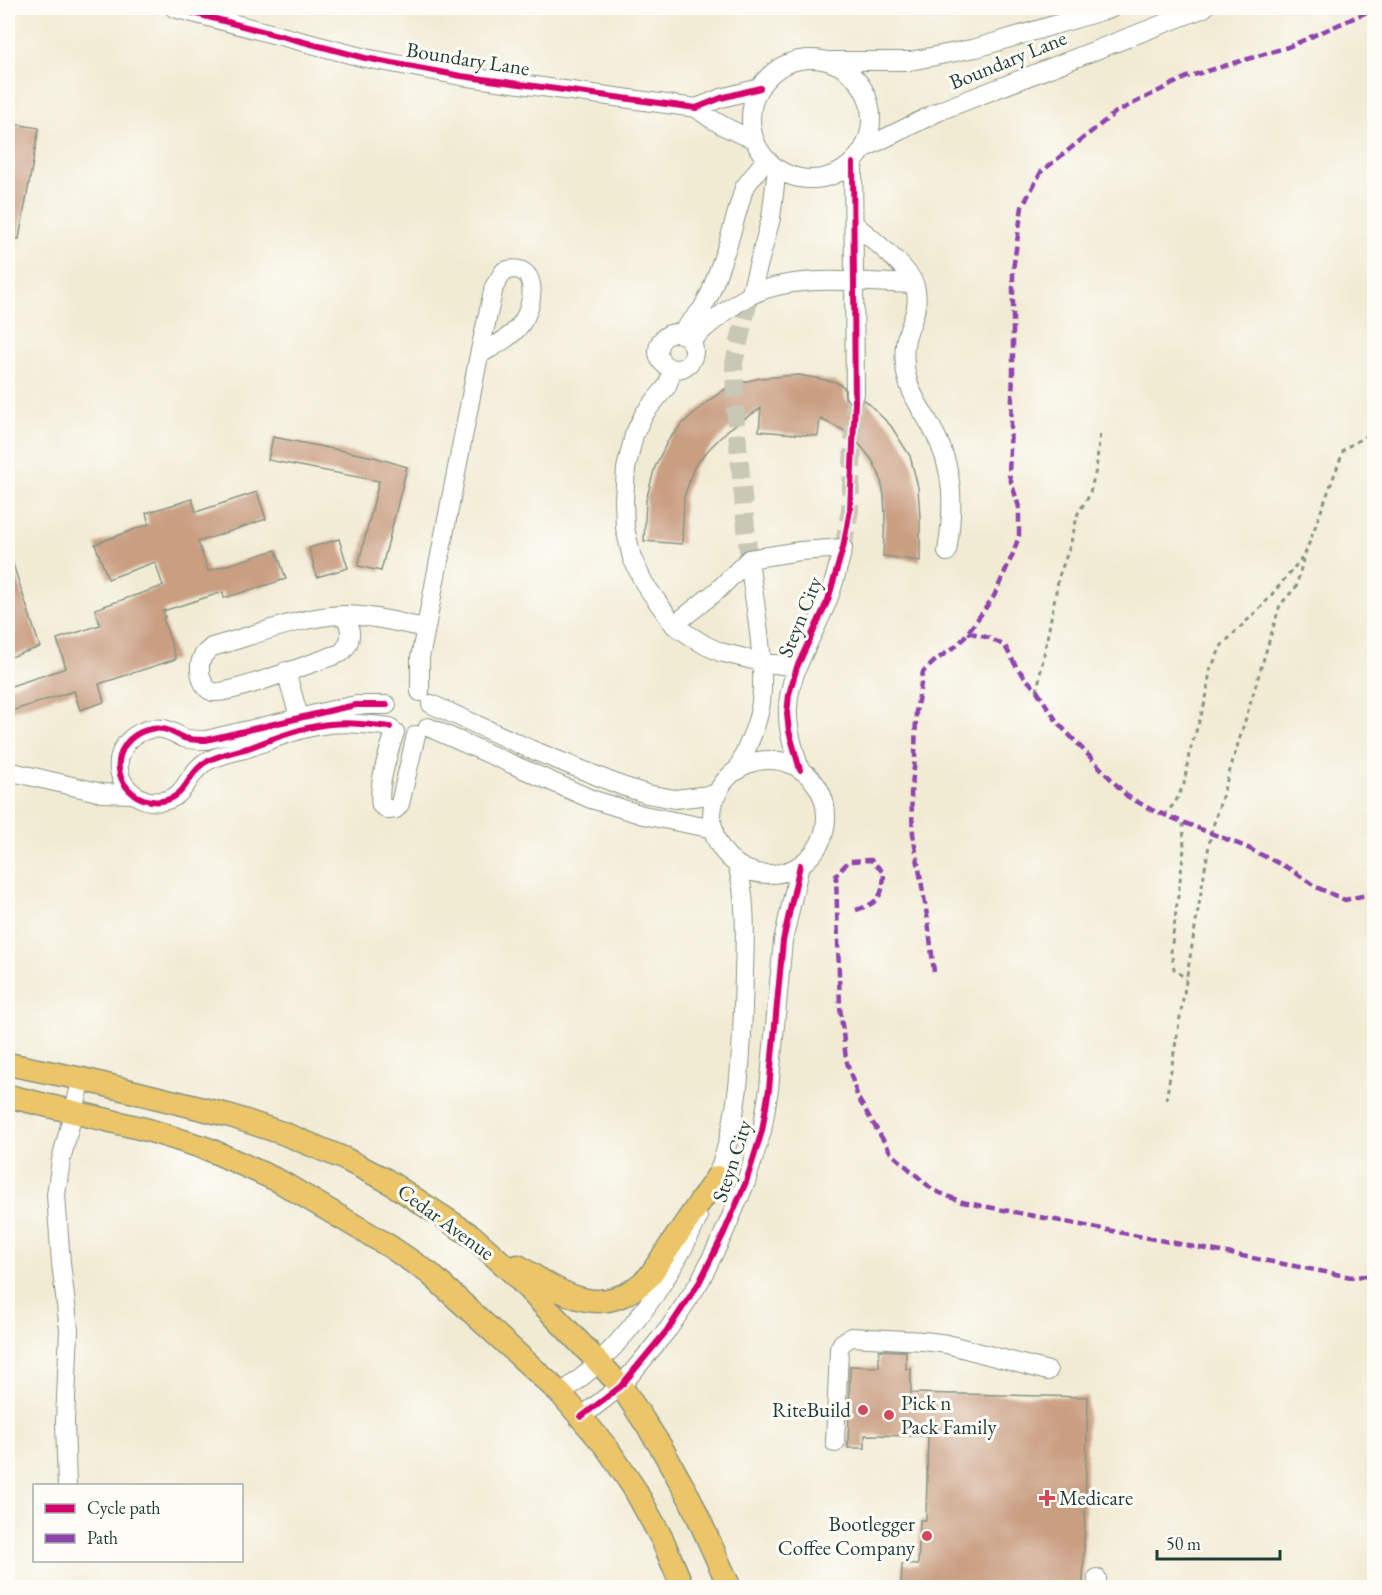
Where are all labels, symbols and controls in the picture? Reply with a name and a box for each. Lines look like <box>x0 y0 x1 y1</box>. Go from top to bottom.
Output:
street label: Boundary Lane <box>945 24 1070 95</box>
street label: Boundary Lane <box>405 35 532 82</box>
street label: Steyn City <box>771 572 828 661</box>
street label: Steyn City <box>706 1116 758 1205</box>
street label: Cedar Avenue <box>392 1177 500 1266</box>
place label: Pick n Pack Family <box>901 1389 998 1440</box>
place label: RiteBuild <box>772 1396 851 1423</box>
marker: RiteBuild <box>856 1403 870 1417</box>
marker: Pick n Pack Family <box>882 1408 896 1422</box>
legend <box>33 1484 243 1562</box>
place label: Medicare <box>1059 1484 1133 1511</box>
marker: Medicare <box>1040 1491 1054 1505</box>
text: Cycle path <box>87 1496 161 1519</box>
place label: Bootlegger Coffee Company <box>778 1510 916 1561</box>
scale bar <box>1157 1523 1280 1561</box>
text: Path <box>87 1526 118 1549</box>
marker: Bootlegger Coffee Company <box>920 1529 934 1543</box>
text: 50 m <box>1166 1532 1201 1555</box>

